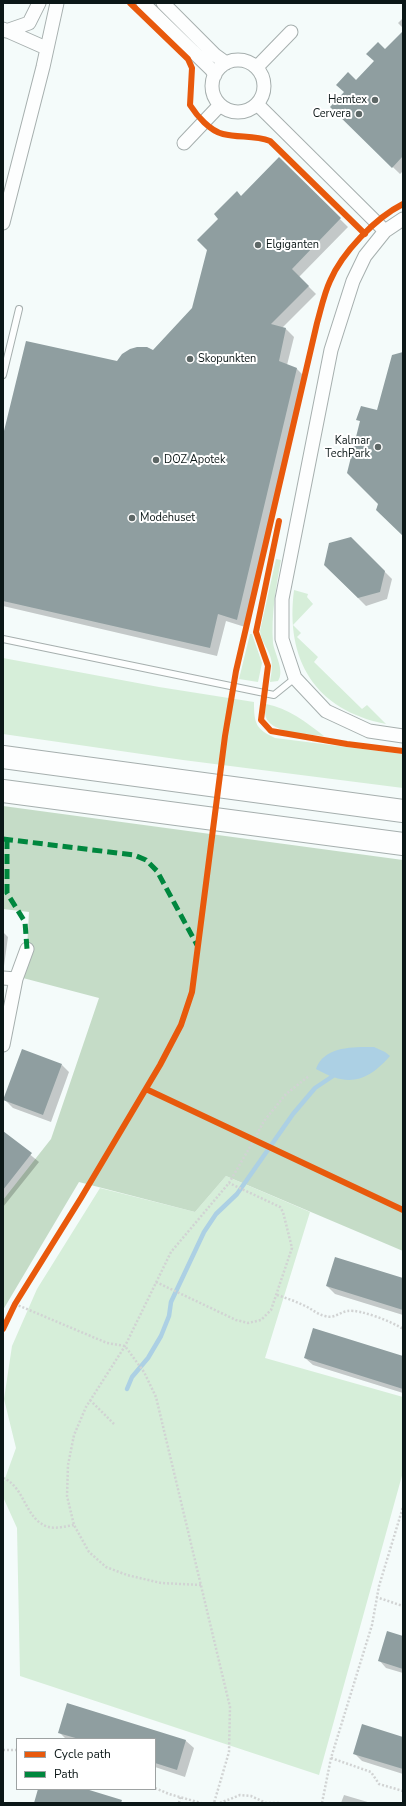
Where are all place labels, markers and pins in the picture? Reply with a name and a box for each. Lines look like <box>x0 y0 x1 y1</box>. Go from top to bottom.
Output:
place label: Hemtex <box>328 93 367 107</box>
marker: Hemtex <box>370 95 380 105</box>
place label: Cervera <box>313 107 351 121</box>
marker: Cervera <box>354 109 364 119</box>
place label: Elgiganten <box>266 238 319 252</box>
marker: Elgiganten <box>253 240 263 250</box>
place label: Skopunkten <box>198 352 256 366</box>
marker: Skopunkten <box>185 354 195 364</box>
place label: Kalmar TechPark <box>325 434 370 460</box>
marker: Kalmar TechPark <box>373 442 383 452</box>
place label: DOZ Apotek <box>164 453 225 467</box>
marker: DOZ Apotek <box>151 455 161 465</box>
place label: Modehuset <box>140 511 195 525</box>
marker: Modehuset <box>127 513 137 523</box>

